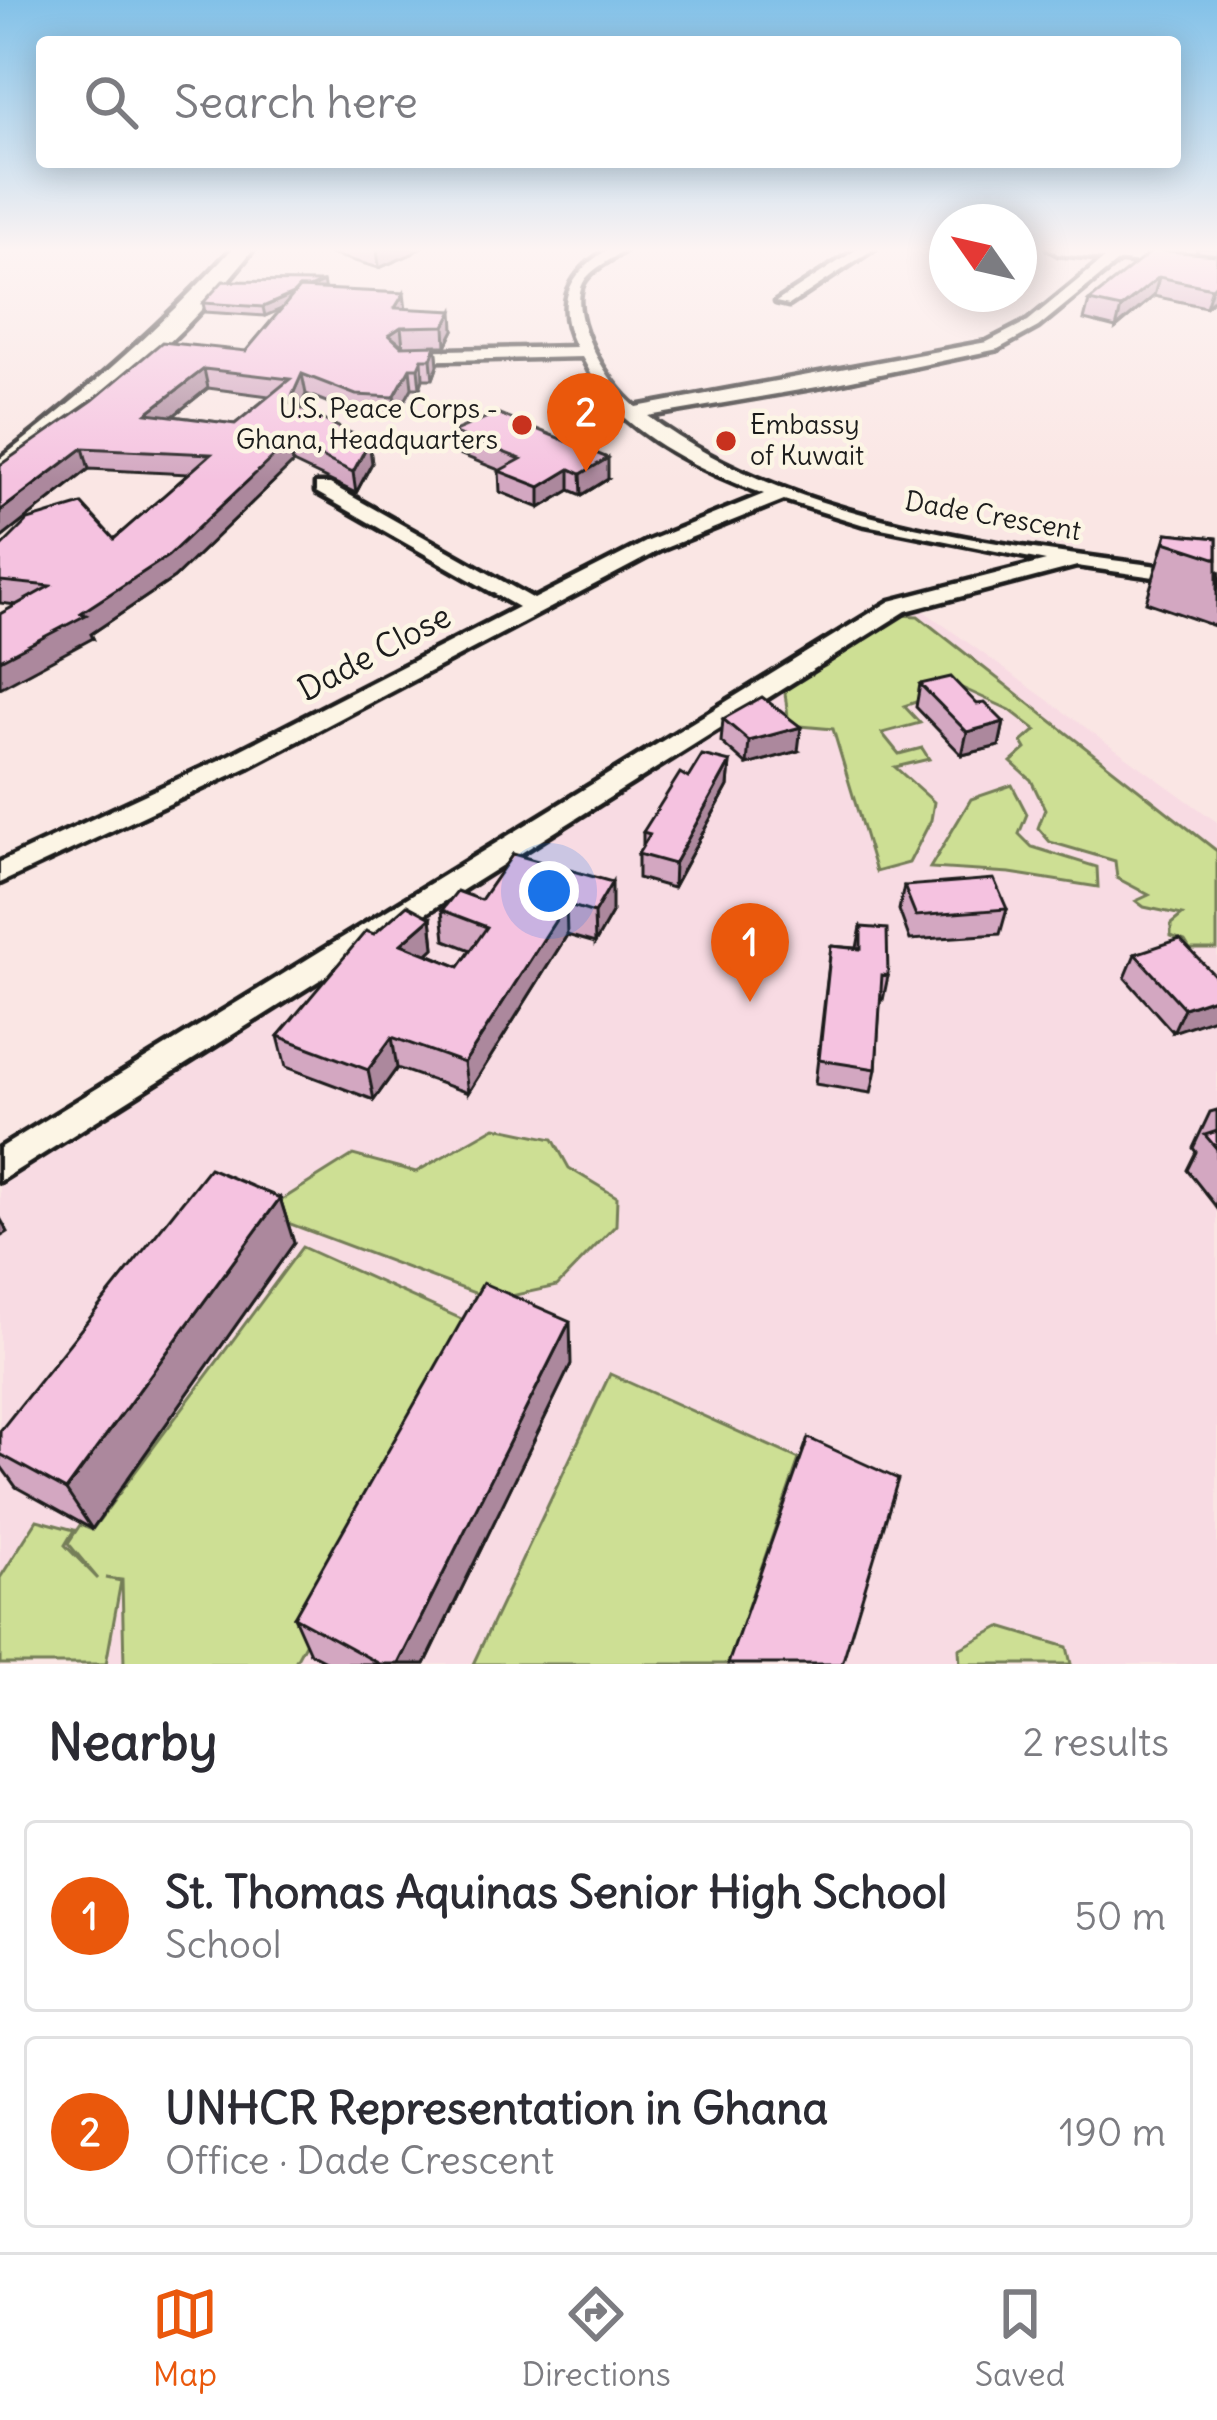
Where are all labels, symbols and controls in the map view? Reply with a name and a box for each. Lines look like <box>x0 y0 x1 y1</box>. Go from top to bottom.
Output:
search box <box>36 36 1181 168</box>
icon: search <box>78 69 144 135</box>
text: Search here <box>174 74 418 130</box>
north arrow <box>929 204 1037 312</box>
pin: 2 <box>547 373 625 472</box>
place label: U.S. Peace Corps - Ghana, Headquarters <box>236 391 498 456</box>
place label: Embassy of Kuwait <box>750 407 864 472</box>
marker: U.S. Peace Corps - Ghana, Headquarters <box>509 412 535 438</box>
marker: Embassy of Kuwait <box>713 428 739 454</box>
street label: Dade Crescent <box>903 483 1084 547</box>
street label: Dade Close <box>290 594 458 710</box>
your location <box>519 861 579 921</box>
pin: 1 <box>711 903 789 1002</box>
text: Nearby <box>48 1710 217 1774</box>
text: 2 results <box>1022 1718 1169 1767</box>
text: St. Thomas Aquinas Senior High School <box>165 1864 947 1920</box>
text: 1 <box>82 1892 98 1941</box>
text: 50 m <box>1074 1892 1166 1941</box>
text: School <box>165 1920 282 1969</box>
text: UNHCR Representation in Ghana <box>165 2080 828 2136</box>
text: 2 <box>79 2108 101 2157</box>
text: 190 m <box>1059 2108 1166 2157</box>
text: Office · Dade Crescent <box>165 2136 554 2185</box>
tab: Map <box>152 2281 218 2395</box>
tab: Directions <box>522 2281 671 2395</box>
tab: Saved <box>975 2281 1065 2395</box>

